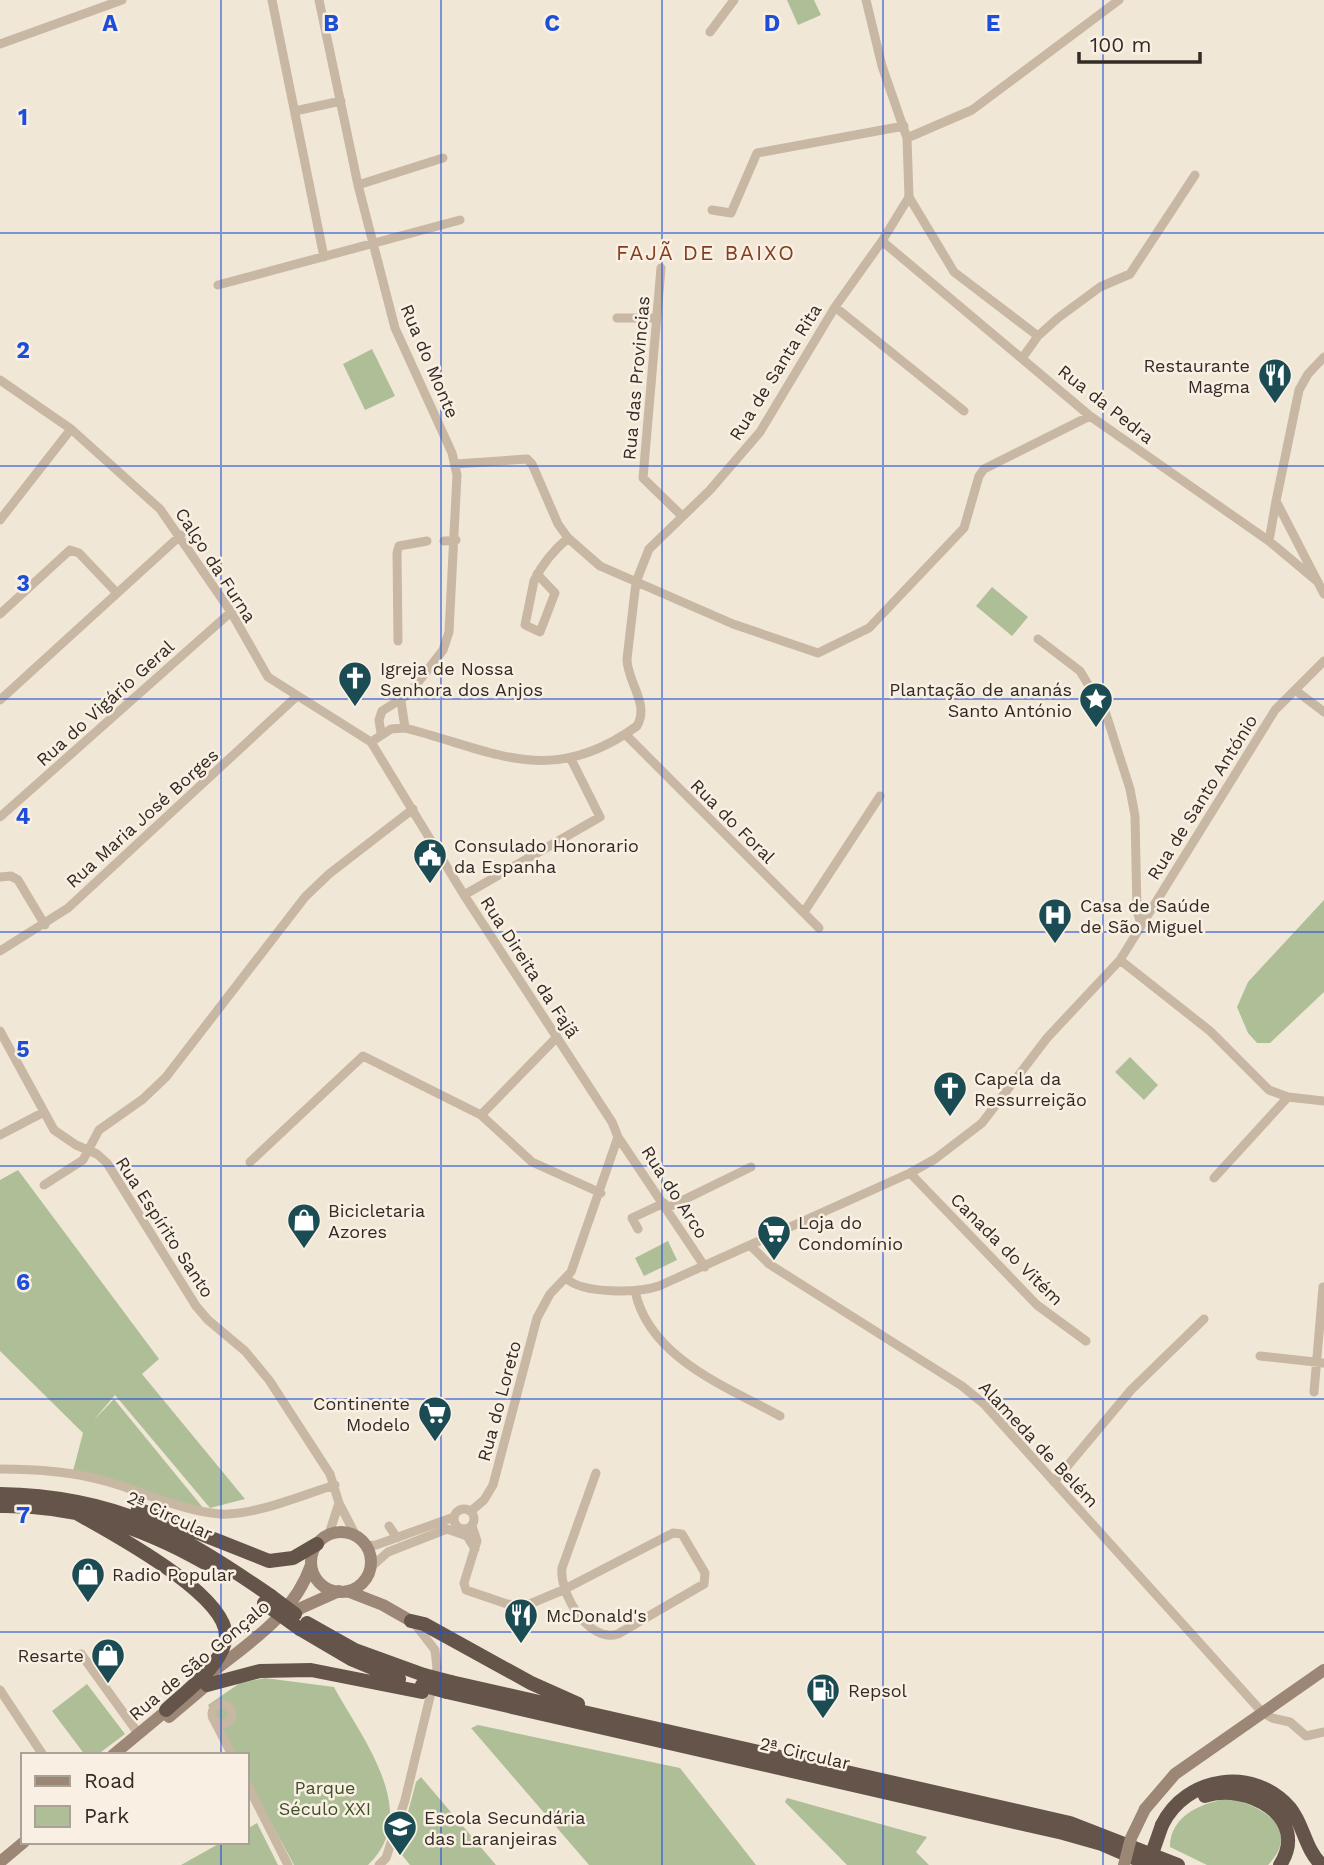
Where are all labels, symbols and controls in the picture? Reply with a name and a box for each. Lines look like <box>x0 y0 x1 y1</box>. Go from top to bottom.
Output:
text: A <box>102 10 118 37</box>
text: B <box>323 10 339 37</box>
text: C <box>544 10 560 37</box>
text: D <box>764 10 780 37</box>
text: E <box>986 10 1000 37</box>
scale bar <box>1079 21 1200 65</box>
text: 100 m <box>1090 32 1152 57</box>
text: 1 <box>18 104 28 131</box>
district label: FAJÃ DE BAIXO <box>616 240 796 265</box>
street label: Rua das Provincias <box>618 295 654 461</box>
street label: Rua de Santa Rita <box>724 300 826 444</box>
street label: Rua do Monte <box>397 301 463 421</box>
text: 2 <box>16 337 30 364</box>
place label: Restaurante Magma <box>1143 355 1250 397</box>
restaurant icon: Restaurante Magma <box>1256 356 1294 405</box>
street label: Rua da Pedra <box>1054 360 1158 448</box>
street label: Calço da Furna <box>171 504 261 626</box>
text: 3 <box>16 570 30 597</box>
street label: Rua do Vigário Geral <box>32 635 178 770</box>
place label: Igreja de Nossa Senhora dos Anjos <box>380 658 543 700</box>
church icon: Igreja de Nossa Senhora dos Anjos <box>336 659 374 708</box>
place label: Plantação de ananás Santo António <box>889 679 1072 721</box>
place icon: Plantação de ananás Santo António <box>1077 680 1115 729</box>
street label: Rua de Santo António <box>1143 710 1261 884</box>
street label: Rua Maria José Borges <box>62 744 222 892</box>
street label: Rua do Foral <box>686 774 780 868</box>
text: 4 <box>16 803 31 830</box>
place label: Consulado Honorario da Espanha <box>454 835 639 877</box>
public building icon: Consulado Honorario da Espanha <box>411 836 449 885</box>
street label: Rua Direita da Fajã <box>476 892 584 1042</box>
place label: Casa de Saúde de São Miguel <box>1080 895 1210 937</box>
hospital icon: Casa de Saúde de São Miguel <box>1036 896 1074 945</box>
text: 5 <box>16 1036 30 1063</box>
place label: Capela da Ressurreição <box>974 1068 1087 1110</box>
church icon: Capela da Ressurreição <box>931 1069 969 1118</box>
street label: Rua do Arco <box>637 1142 713 1242</box>
street label: Rua Espírito Santo <box>112 1153 218 1301</box>
street label: Canada do Vitém <box>946 1188 1068 1310</box>
place label: Bicicletaria Azores <box>328 1200 425 1242</box>
shop icon: Bicicletaria Azores <box>285 1201 323 1250</box>
place label: Loja do Condomínio <box>798 1212 903 1254</box>
supermarket icon: Loja do Condomínio <box>755 1213 793 1262</box>
text: 6 <box>16 1269 30 1296</box>
street label: Rua do Loreto <box>473 1338 525 1464</box>
street label: Alameda de Belém <box>975 1376 1103 1512</box>
place label: Continente Modelo <box>313 1393 410 1435</box>
supermarket icon: Continente Modelo <box>416 1394 454 1443</box>
street label: 2ª Circular <box>124 1486 216 1544</box>
text: 7 <box>16 1502 30 1529</box>
shop icon: Radio Popular <box>69 1555 107 1604</box>
place label: Radio Popular <box>112 1564 234 1585</box>
street label: Rua de São Gonçalo <box>125 1595 273 1725</box>
restaurant icon: McDonald's <box>502 1596 540 1645</box>
place label: McDonald's <box>546 1605 647 1626</box>
shop icon: Resarte <box>89 1636 127 1685</box>
place label: Resarte <box>18 1645 84 1666</box>
fuel station icon: Repsol <box>804 1671 842 1720</box>
place label: Repsol <box>848 1680 908 1701</box>
street label: 2ª Circular <box>758 1732 852 1774</box>
legend <box>21 1753 248 1844</box>
text: Road <box>84 1768 135 1793</box>
park label: Parque Século XXI <box>279 1777 371 1819</box>
text: Park <box>84 1803 129 1828</box>
place label: Escola Secundária das Laranjeiras <box>424 1807 585 1849</box>
school or university icon: Escola Secundária das Laranjeiras <box>381 1808 419 1857</box>

